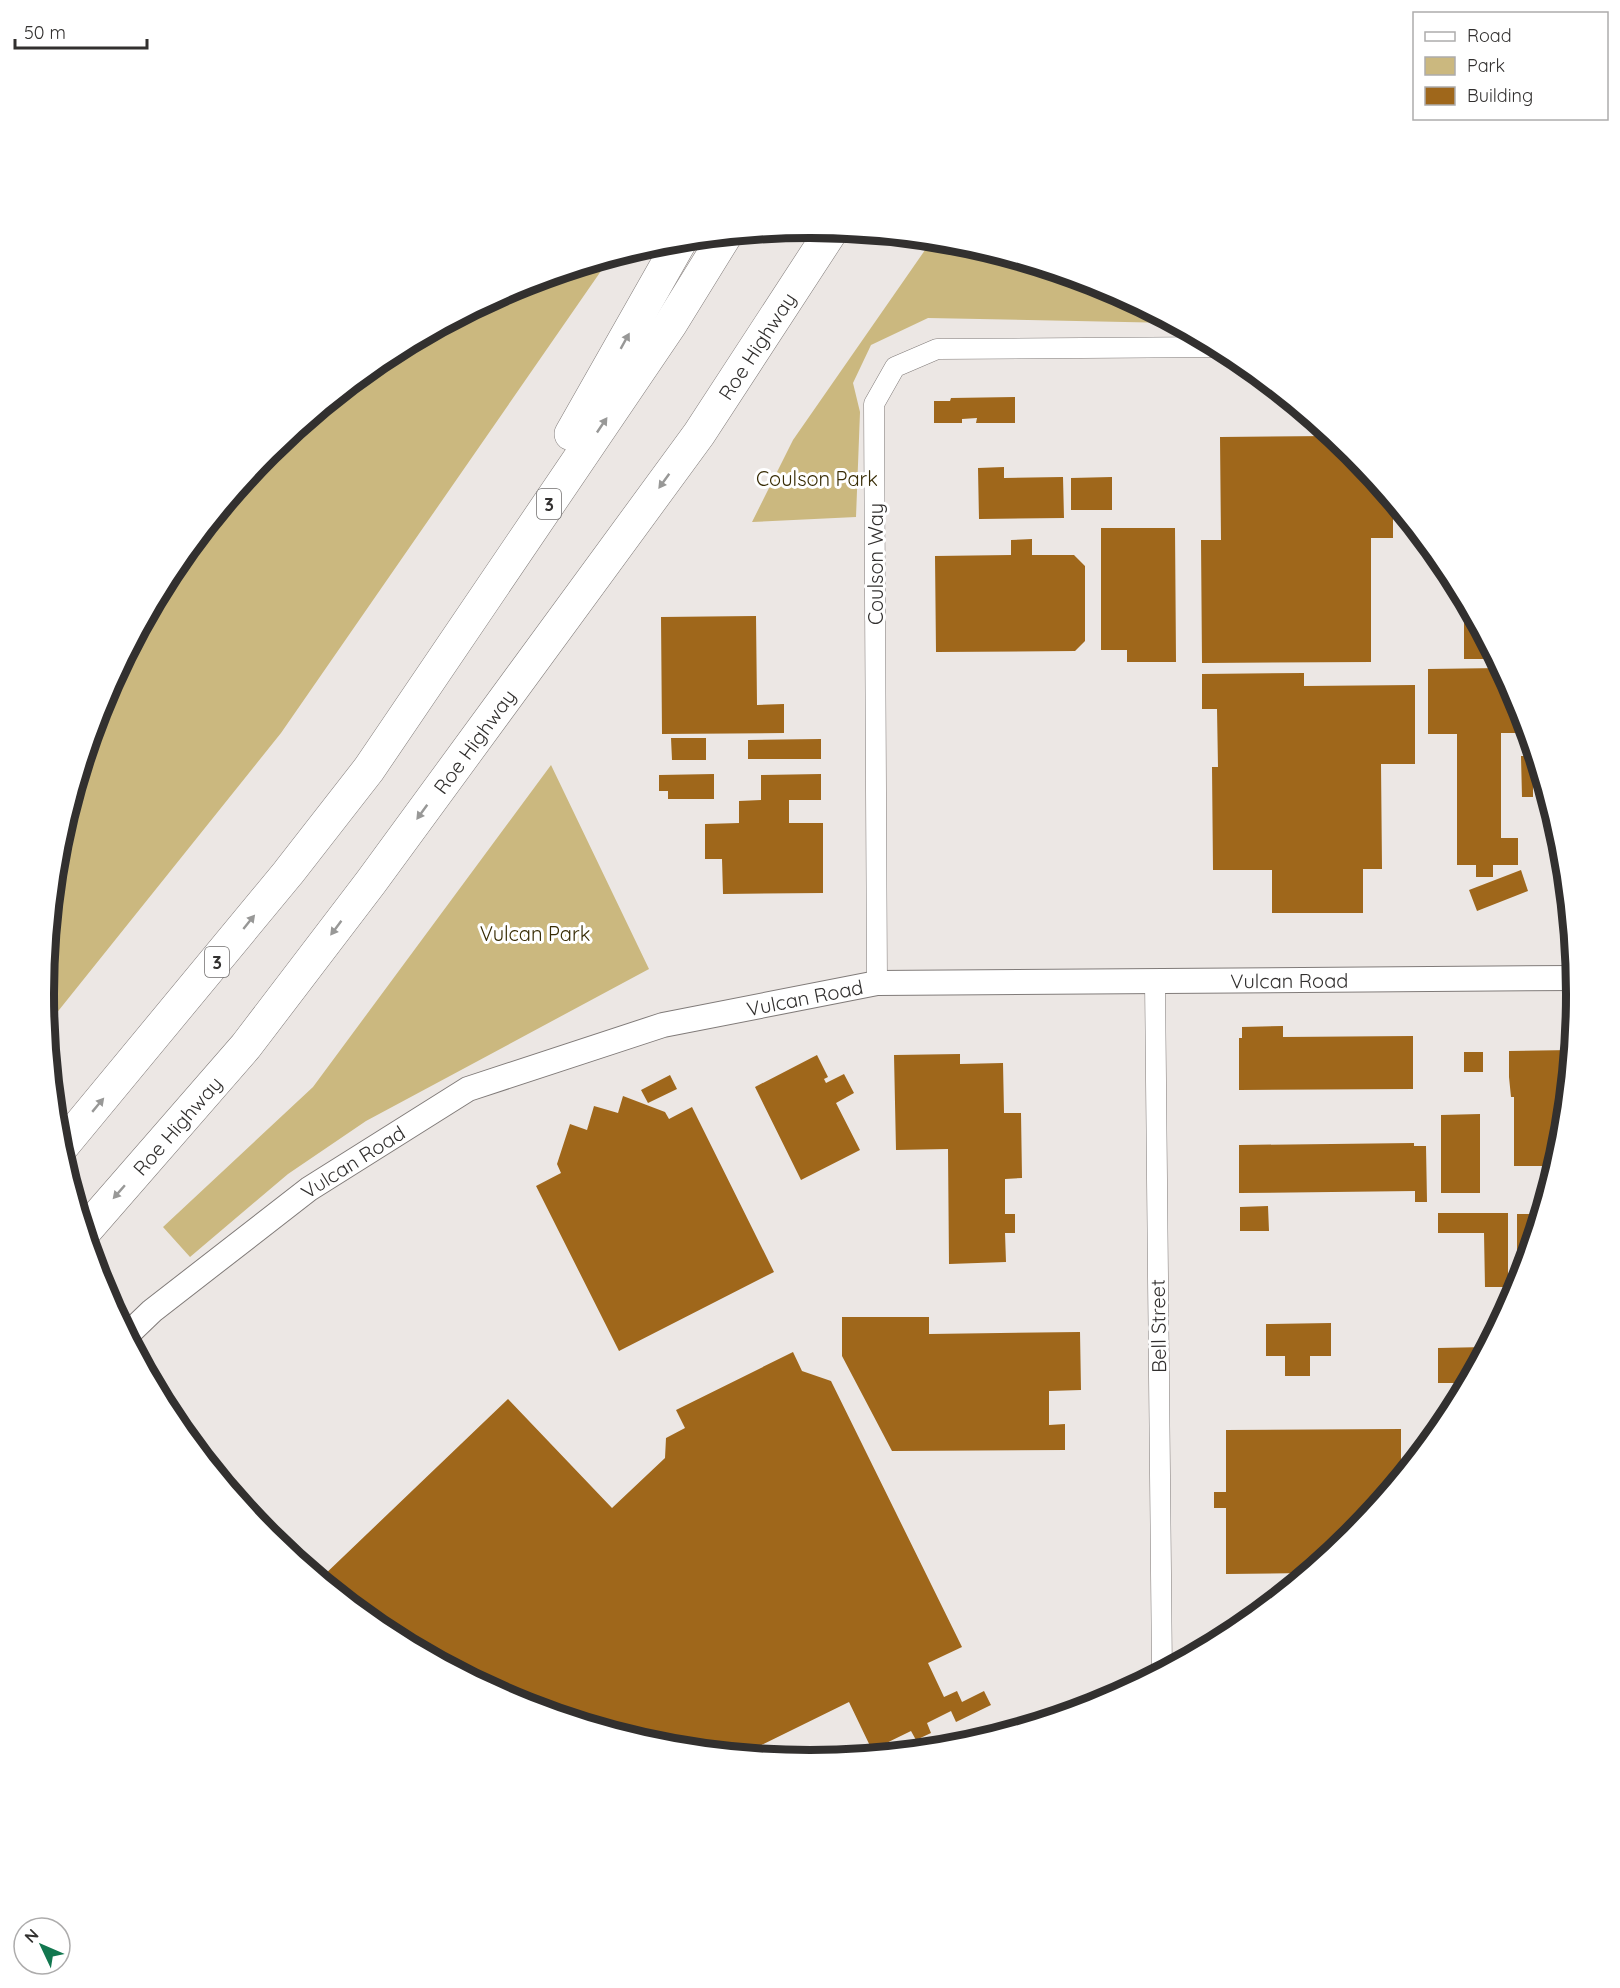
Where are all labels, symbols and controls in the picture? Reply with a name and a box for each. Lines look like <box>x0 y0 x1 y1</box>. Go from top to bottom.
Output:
scale bar <box>15 12 147 50</box>
legend <box>1413 12 1608 120</box>
text: 50 m <box>24 21 66 44</box>
text: Road <box>1467 24 1512 47</box>
text: Park <box>1467 54 1505 77</box>
text: Building <box>1467 84 1533 107</box>
street label: Roe Highway <box>712 287 801 404</box>
one-way arrow <box>620 332 630 349</box>
one-way arrow <box>596 418 608 434</box>
park label: Coulson Park <box>756 466 878 491</box>
one-way arrow <box>658 472 670 488</box>
road number: 3 <box>537 489 561 519</box>
street label: Coulson Way <box>863 503 888 625</box>
street label: Roe Highway <box>428 684 521 798</box>
one-way arrow <box>417 804 429 819</box>
one-way arrow <box>242 914 255 930</box>
one-way arrow <box>330 921 342 936</box>
park label: Vulcan Park <box>480 921 590 946</box>
road number: 3 <box>205 947 229 977</box>
street label: Vulcan Road <box>1230 967 1348 993</box>
street label: Vulcan Road <box>744 974 865 1021</box>
street label: Roe Highway <box>127 1071 227 1180</box>
one-way arrow <box>91 1097 103 1112</box>
street label: Vulcan Road <box>295 1120 409 1203</box>
one-way arrow <box>113 1184 126 1199</box>
street label: Bell Street <box>1145 1279 1171 1373</box>
north arrow <box>12 1916 72 1976</box>
text: N <box>20 1924 42 1947</box>

